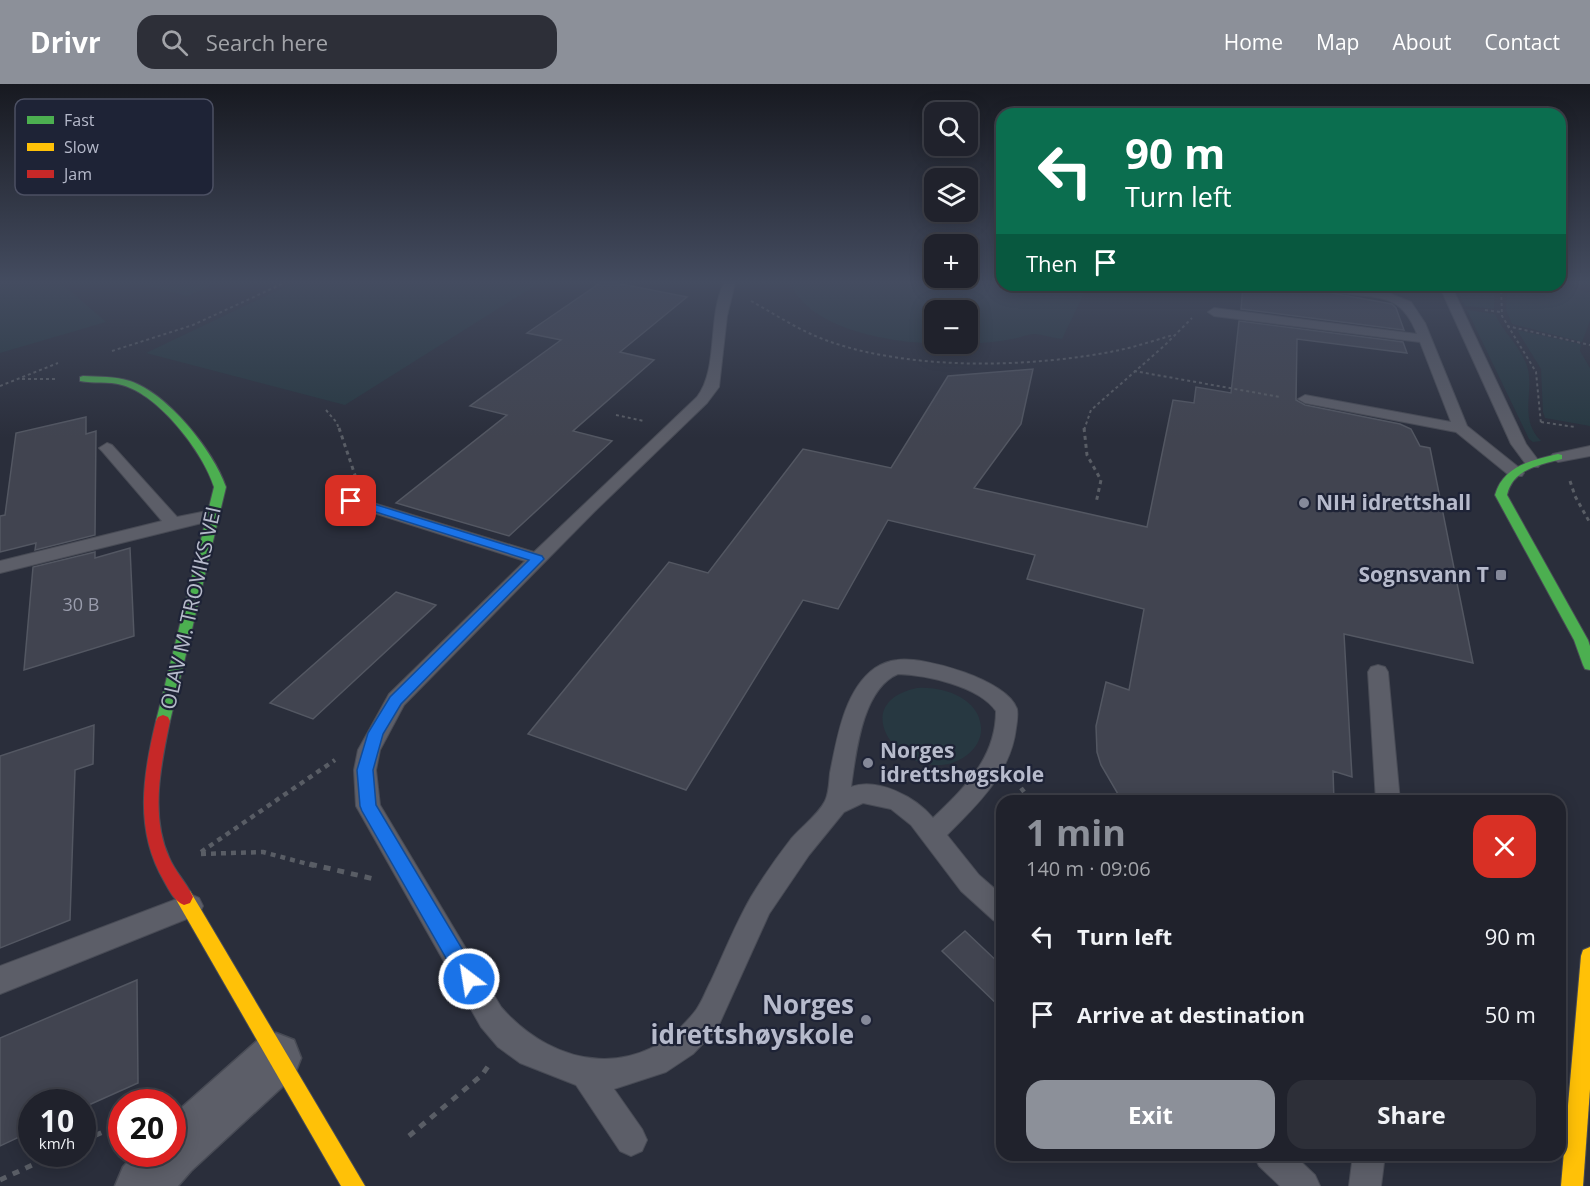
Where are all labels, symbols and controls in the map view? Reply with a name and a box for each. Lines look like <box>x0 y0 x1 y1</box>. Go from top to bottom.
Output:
search box <box>137 15 557 69</box>
text: Drivr <box>30 23 101 61</box>
icon: search <box>158 26 191 59</box>
text: Search here <box>206 27 328 57</box>
text: Home <box>1224 28 1283 56</box>
text: Map <box>1316 28 1359 56</box>
text: About <box>1392 28 1452 56</box>
text: Contact <box>1485 28 1560 56</box>
legend <box>15 99 213 195</box>
map controls <box>924 102 978 354</box>
button: search <box>924 102 978 156</box>
text: Fast <box>64 109 95 131</box>
text: 90 m <box>1125 124 1225 181</box>
icon: left <box>1026 132 1104 210</box>
text: Slow <box>64 136 99 158</box>
text: Jam <box>62 163 92 185</box>
button: layers <box>924 168 978 222</box>
text: Turn left <box>1125 178 1232 215</box>
button: + <box>924 234 978 288</box>
icon: arrive <box>1089 246 1122 279</box>
text: Then <box>1026 248 1077 278</box>
button: − <box>924 300 978 354</box>
pin <box>325 475 376 526</box>
icon: arrive <box>334 484 367 517</box>
place label: NIH idrettshall <box>1316 488 1471 516</box>
marker: NIH idrettshall <box>1297 496 1311 510</box>
street label: OLAV M. TROVIKS VEI <box>153 504 227 712</box>
place label: Sognsvann T <box>1358 560 1489 588</box>
marker: Sognsvann T <box>1494 568 1508 582</box>
house number: 30 B <box>63 592 99 616</box>
place label: Norges idrettshøgskole <box>880 736 1044 788</box>
marker: Norges idrettshøgskole <box>861 756 875 770</box>
text: 1 min <box>1026 808 1126 857</box>
button: close <box>1473 815 1536 878</box>
text: 140 m · 09:06 <box>1026 855 1151 882</box>
icon: left <box>1026 920 1059 953</box>
text: Turn left <box>1077 921 1172 951</box>
text: 90 m <box>1485 921 1536 951</box>
position arrow <box>437 947 501 1011</box>
place label: Norges idrettshøyskole <box>651 986 854 1052</box>
icon: arrive <box>1026 998 1059 1031</box>
text: Arrive at destination <box>1077 999 1305 1029</box>
text: 50 m <box>1485 999 1536 1029</box>
marker: Norges idrettshøyskole <box>859 1013 873 1027</box>
button: Exit <box>1026 1080 1275 1149</box>
button: Share <box>1287 1080 1536 1149</box>
speed limit sign: 20 <box>108 1089 186 1167</box>
text: 10 <box>40 1100 74 1141</box>
text: km/h <box>39 1133 75 1153</box>

